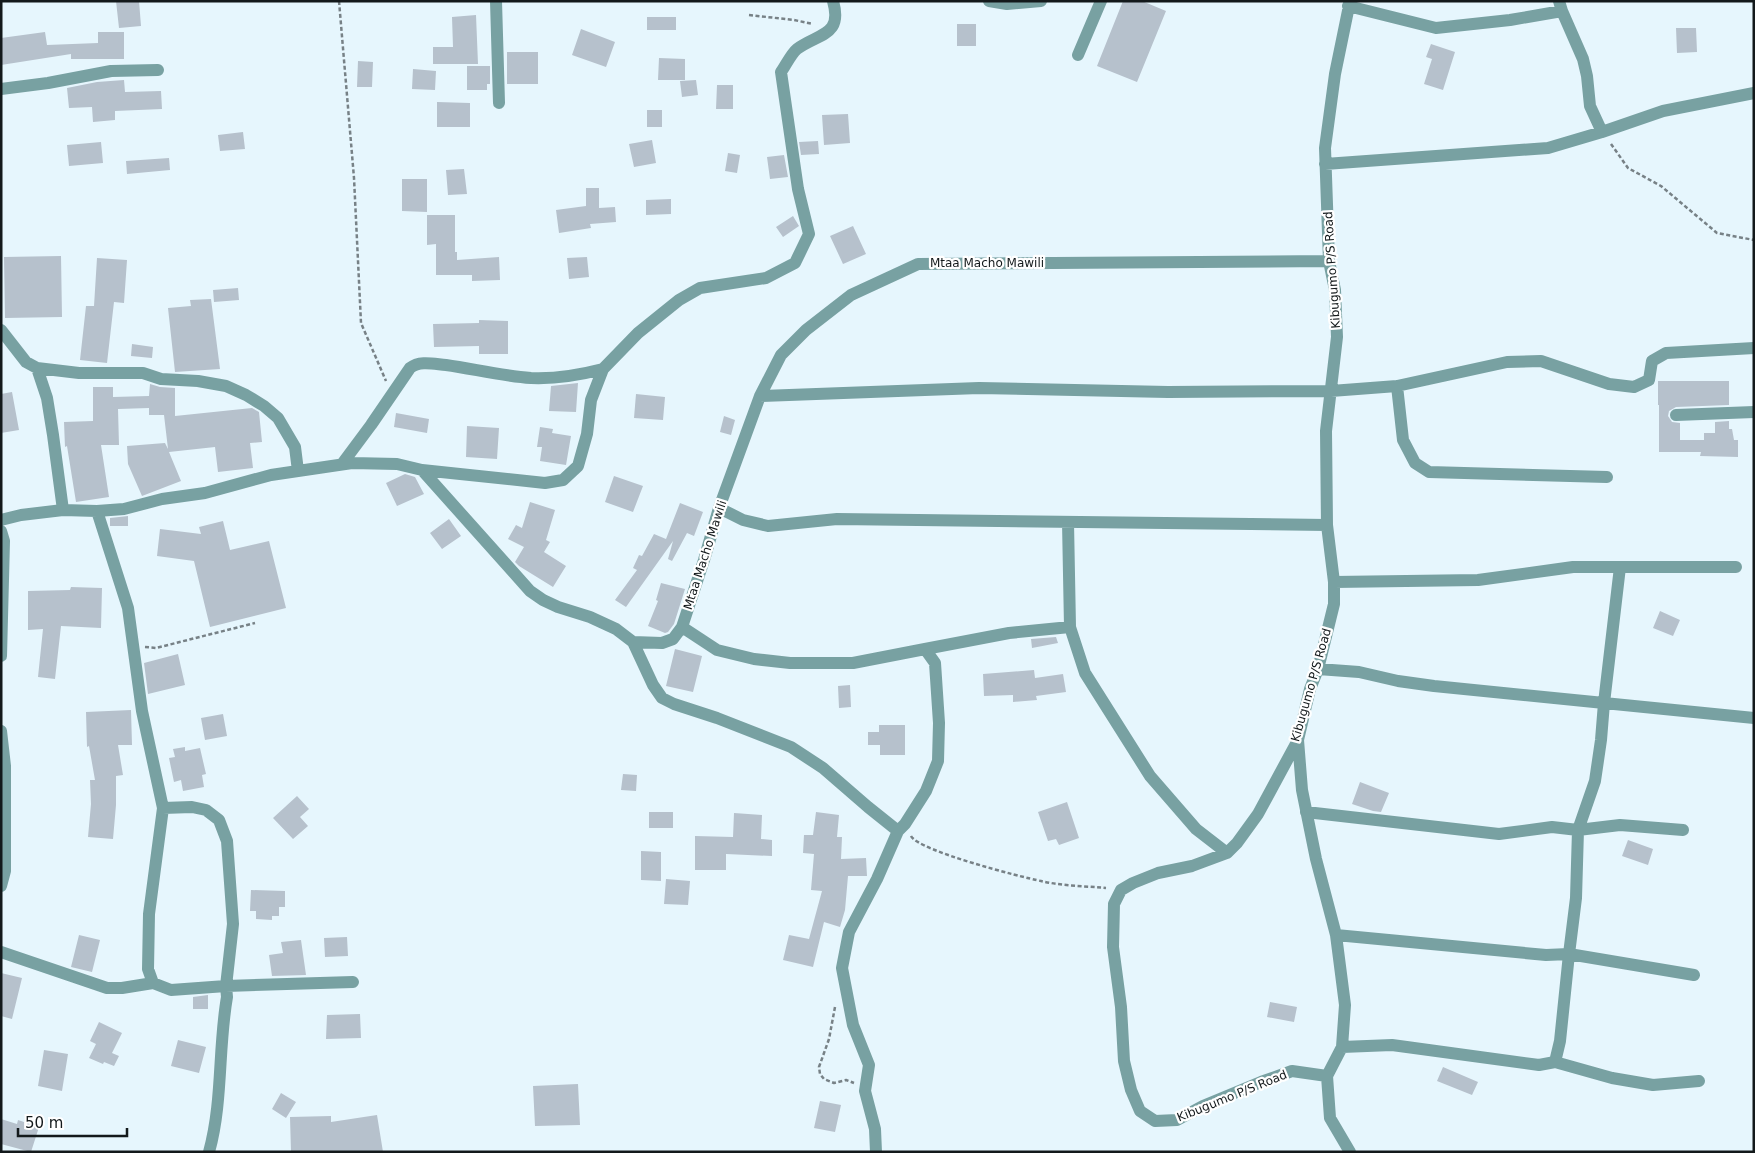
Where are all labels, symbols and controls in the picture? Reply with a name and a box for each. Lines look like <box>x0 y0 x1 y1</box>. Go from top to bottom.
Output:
street label: Kibugumo P/S Road <box>1321 211 1343 329</box>
street label: Mtaa Macho Mawili <box>930 256 1044 270</box>
street label: Mtaa Macho Mawili <box>681 499 729 611</box>
street label: Kibugumo P/S Road <box>1288 627 1334 743</box>
street label: Kibugumo P/S Road <box>1175 1068 1289 1124</box>
scale bar <box>18 1106 126 1138</box>
text: 50 m <box>25 1114 63 1132</box>

